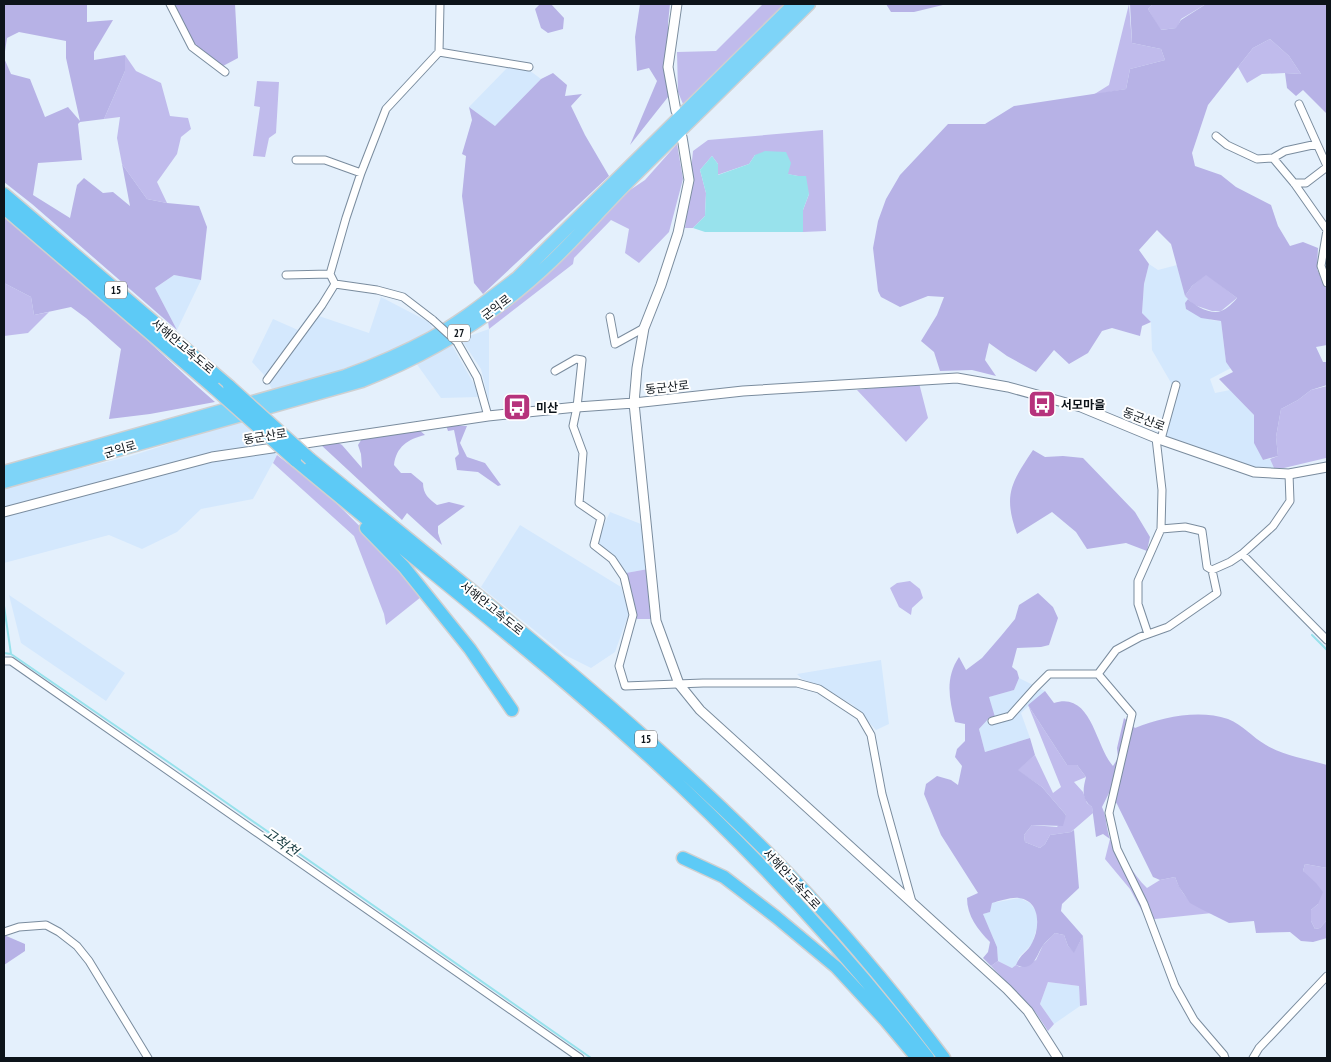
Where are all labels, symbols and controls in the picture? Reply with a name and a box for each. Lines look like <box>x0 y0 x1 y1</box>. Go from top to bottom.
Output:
road number: 15 <box>105 282 127 298</box>
street label: 군익로 <box>478 291 514 323</box>
street label: 서해안고속도로 <box>149 315 217 377</box>
road number: 27 <box>448 324 470 342</box>
street label: 동군산로 <box>644 377 690 397</box>
bus stop icon: 서모마을 <box>1027 389 1057 419</box>
bus stop icon: 미산 <box>502 392 532 422</box>
place label: 서모마을 <box>1061 397 1105 412</box>
place label: 미산 <box>536 400 558 415</box>
street label: 동군산로 <box>1121 404 1167 434</box>
street label: 동군산로 <box>242 425 288 447</box>
street label: 군익로 <box>102 437 138 461</box>
street label: 서해안고속도로 <box>457 578 527 638</box>
road number: 15 <box>635 731 657 748</box>
water label: 고척천 <box>260 824 303 861</box>
street label: 서해안고속도로 <box>760 846 824 912</box>

